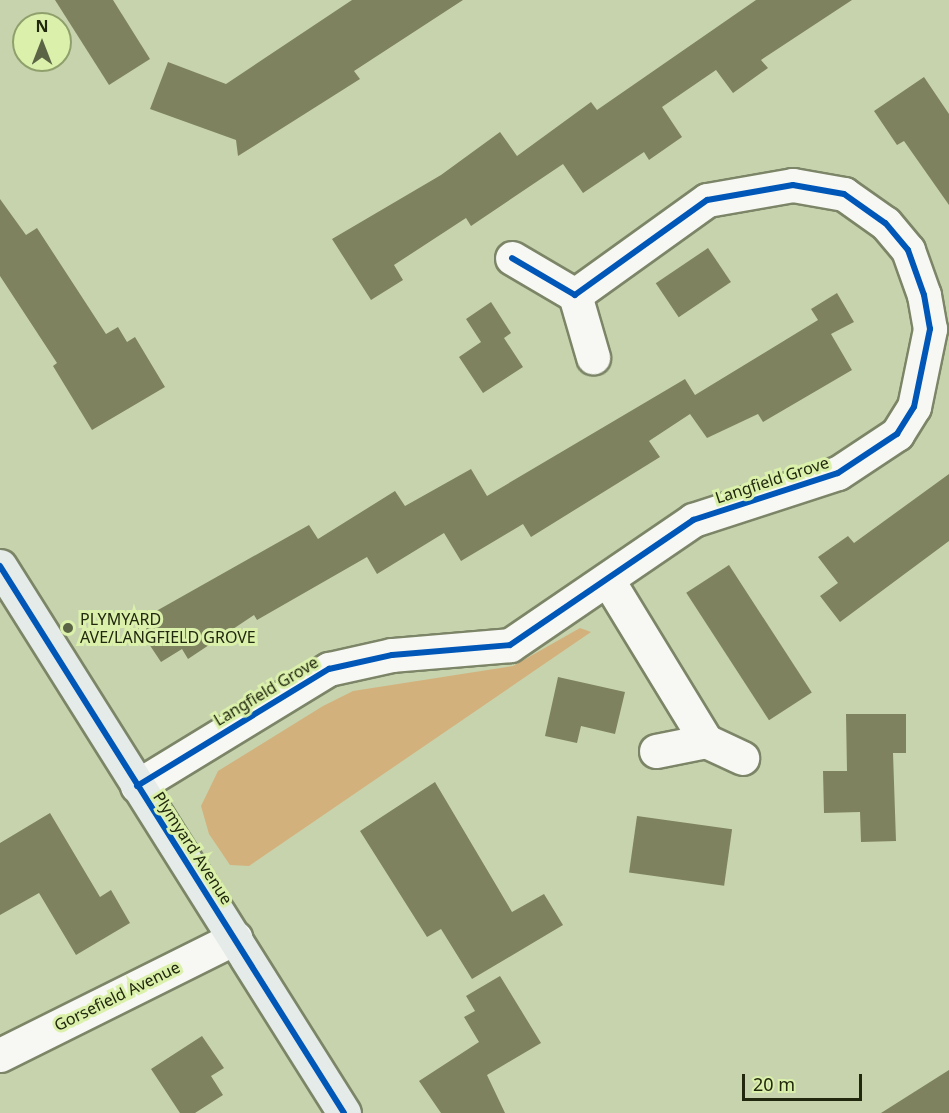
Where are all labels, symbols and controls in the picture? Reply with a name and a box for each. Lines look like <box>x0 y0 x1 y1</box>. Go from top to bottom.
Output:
north arrow <box>12 12 72 72</box>
text: N <box>35 15 49 37</box>
street label: Langfield Grove <box>713 453 831 507</box>
place label: PLYMYARD AVE/LANGFIELD GROVE <box>80 609 256 647</box>
marker: PLYMYARD AVE/LANGFIELD GROVE <box>61 621 75 635</box>
street label: Langfield Grove <box>210 652 322 730</box>
street label: Plymyard Avenue <box>149 788 237 908</box>
street label: Gorsefield Avenue <box>51 957 183 1035</box>
scale bar <box>745 1062 865 1100</box>
text: 20 m <box>753 1072 795 1096</box>

